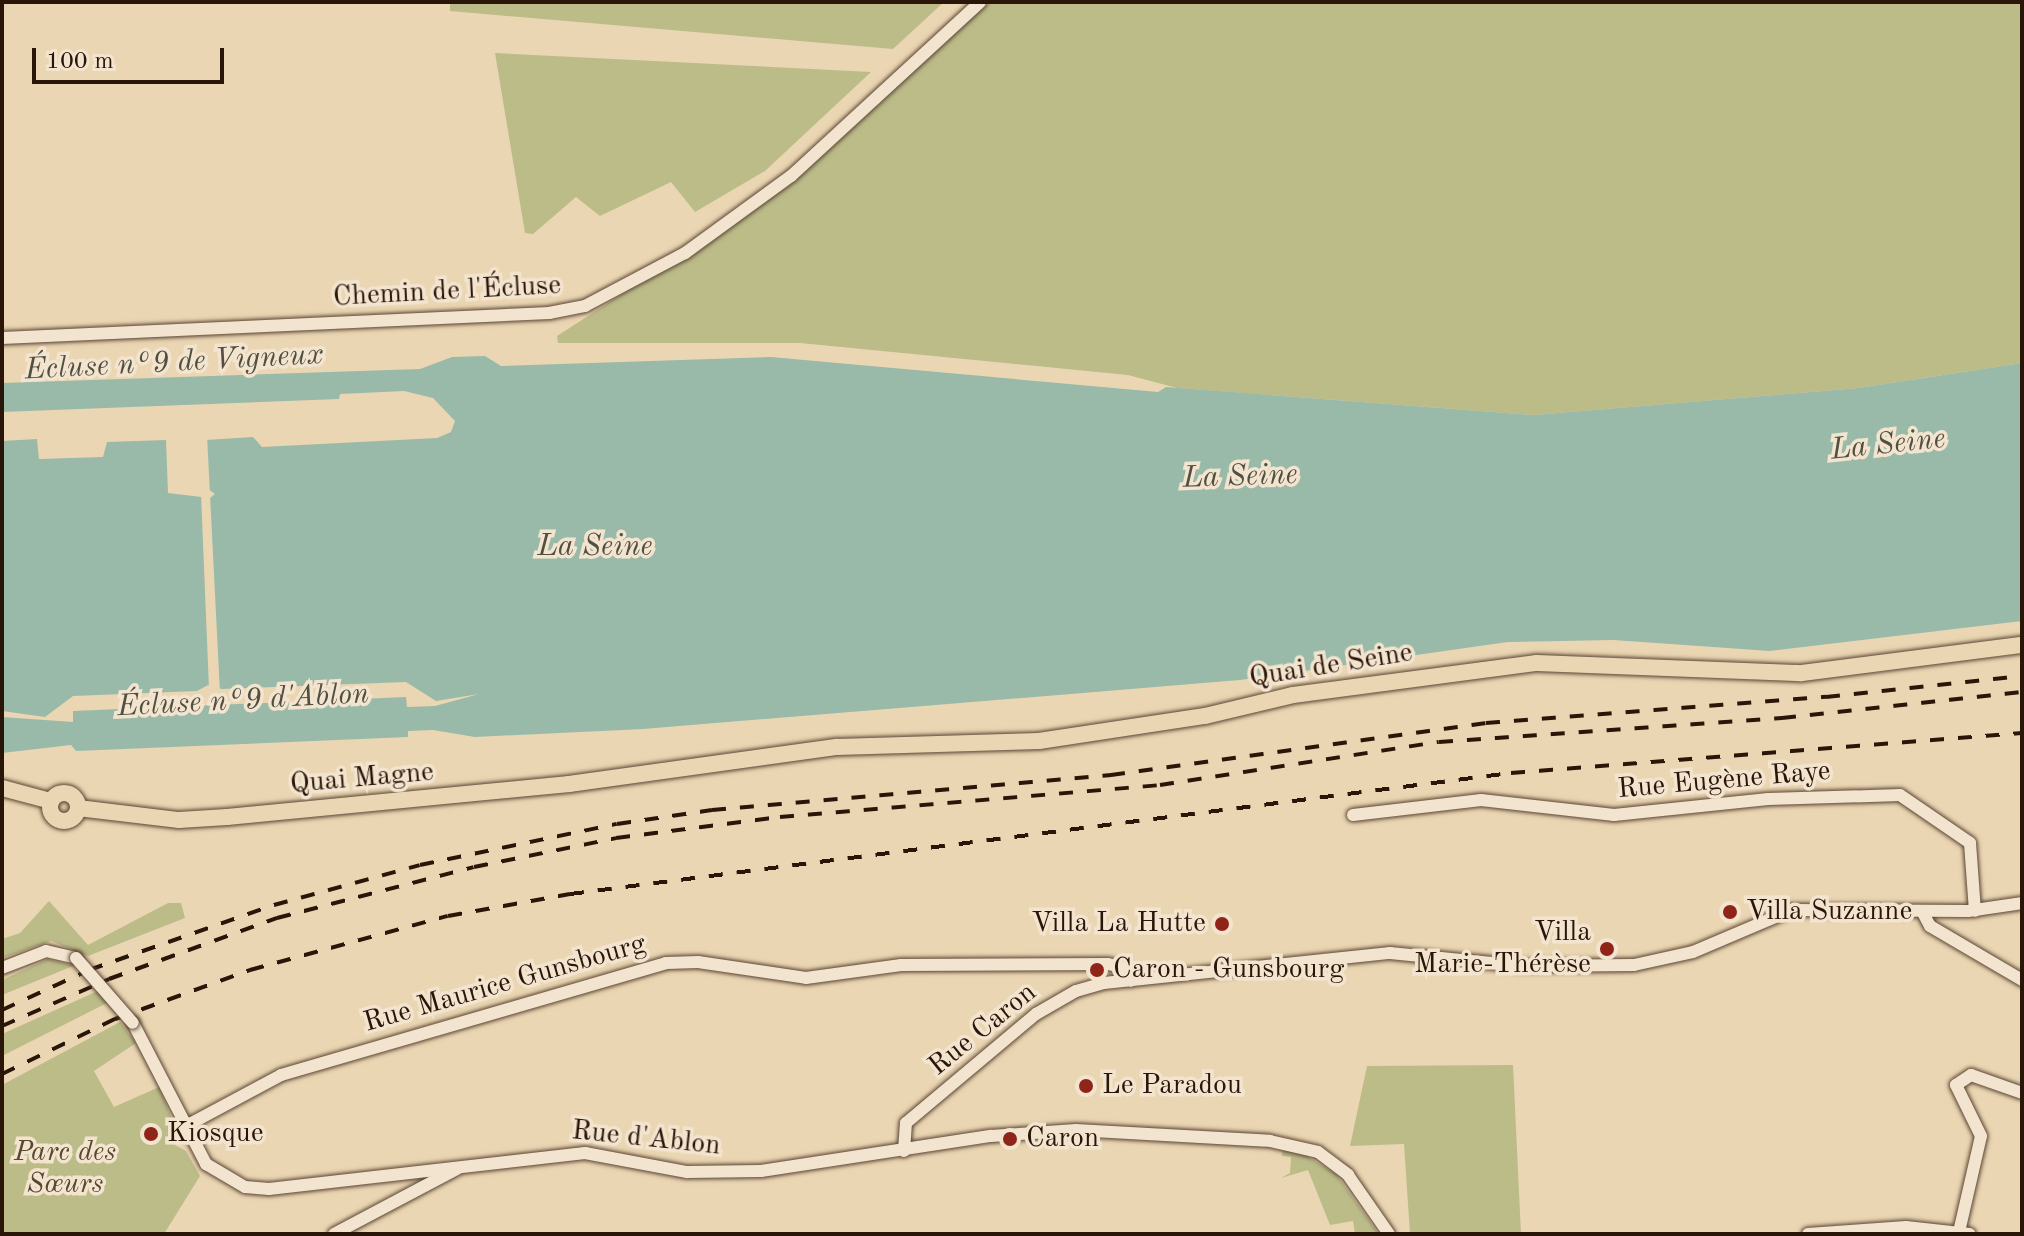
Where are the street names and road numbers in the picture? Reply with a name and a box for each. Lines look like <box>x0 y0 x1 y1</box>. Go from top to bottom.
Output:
street label: Chemin de l'Écluse <box>332 269 562 315</box>
street label: Quai de Seine <box>1247 637 1415 695</box>
street label: Rue Eugène Raye <box>1616 755 1832 807</box>
street label: Quai Magne <box>289 756 435 802</box>
street label: Rue Maurice Gunsbourg <box>360 928 650 1040</box>
street label: Rue Caron <box>922 976 1044 1084</box>
street label: Rue d'Ablon <box>570 1114 722 1164</box>

